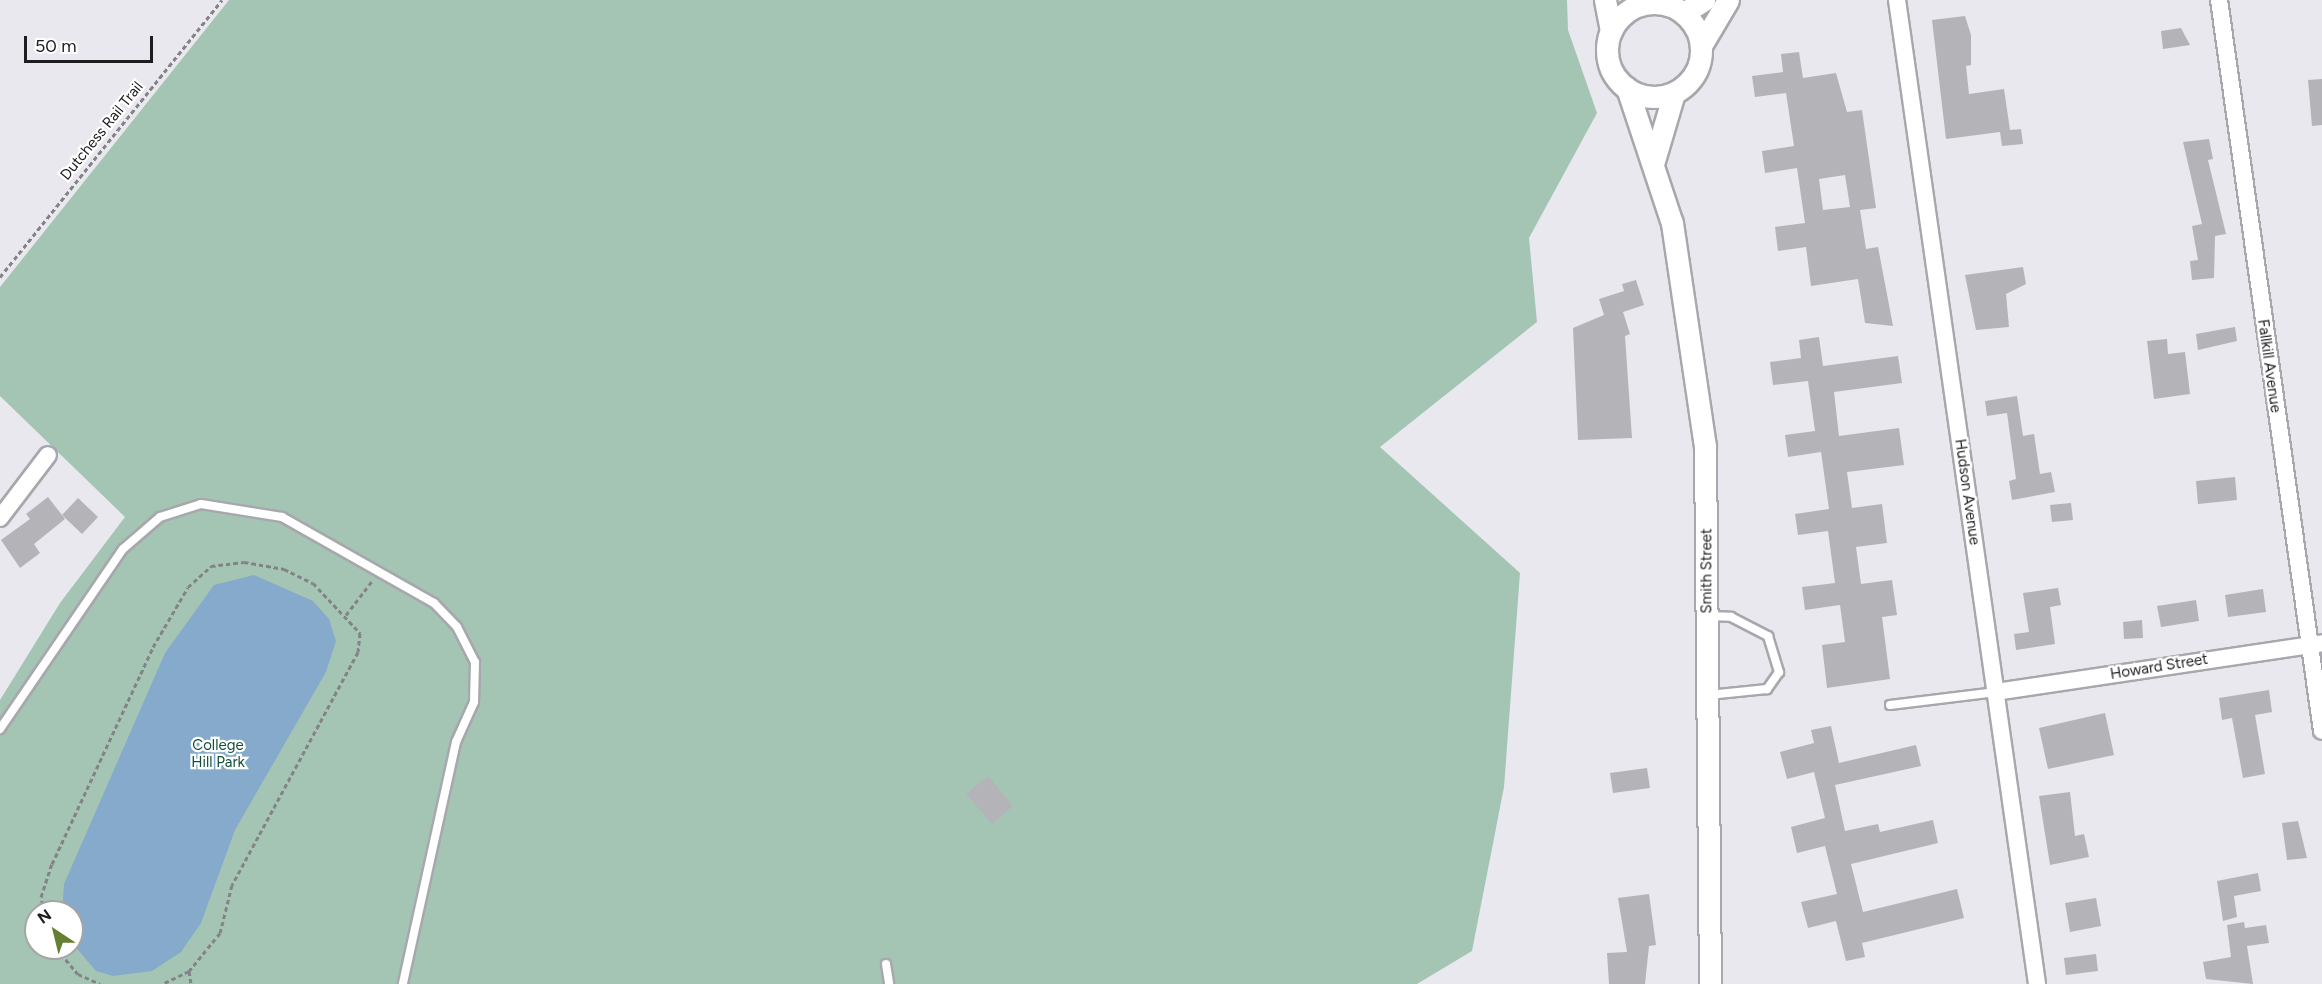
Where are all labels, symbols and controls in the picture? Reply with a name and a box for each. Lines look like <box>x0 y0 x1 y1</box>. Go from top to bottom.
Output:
scale bar <box>27 24 156 62</box>
text: 50 m <box>35 35 77 57</box>
street label: Dutchess Rail Trail <box>57 78 147 184</box>
street label: Fallkill Avenue <box>2254 318 2284 414</box>
street label: Hudson Avenue <box>1951 438 1983 546</box>
street label: Smith Street <box>1698 528 1716 614</box>
street label: Howard Street <box>2109 650 2209 684</box>
park label: College Hill Park <box>191 736 245 771</box>
north arrow <box>24 900 84 960</box>
text: N <box>34 905 55 928</box>

